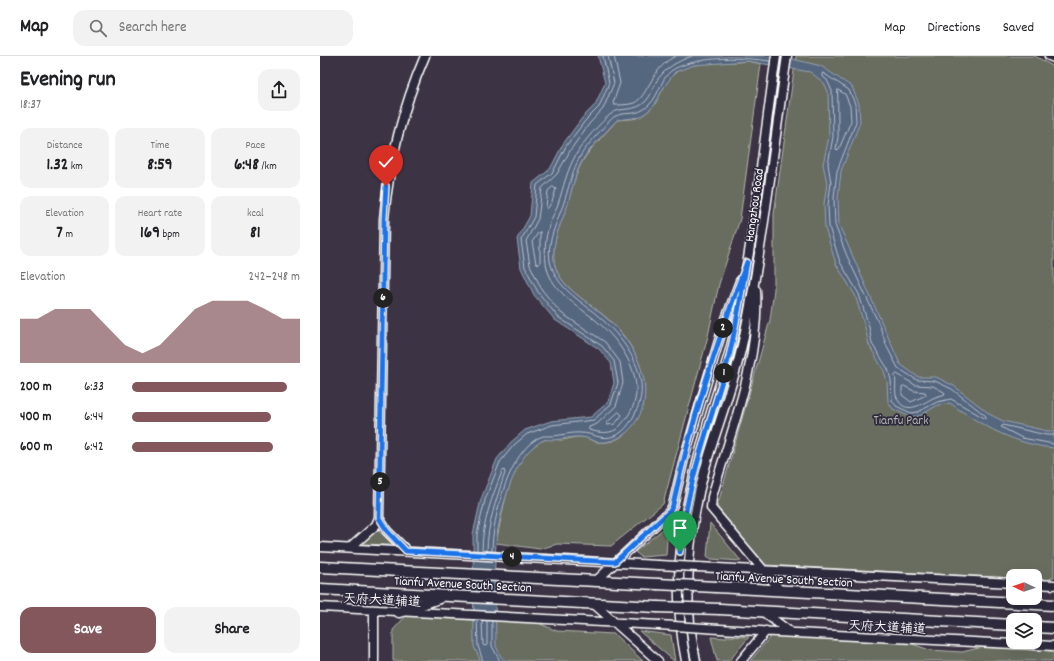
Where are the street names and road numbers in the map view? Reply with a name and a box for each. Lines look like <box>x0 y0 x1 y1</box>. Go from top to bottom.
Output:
street label: Hangzhou Road <box>741 167 770 243</box>
street label: Tianfu Avenue South Section <box>715 567 853 594</box>
street label: Tianfu Avenue South Section <box>394 572 532 599</box>
street label: 天府大道辅道 <box>342 590 421 613</box>
street label: 天府大道辅道 <box>847 617 926 640</box>

